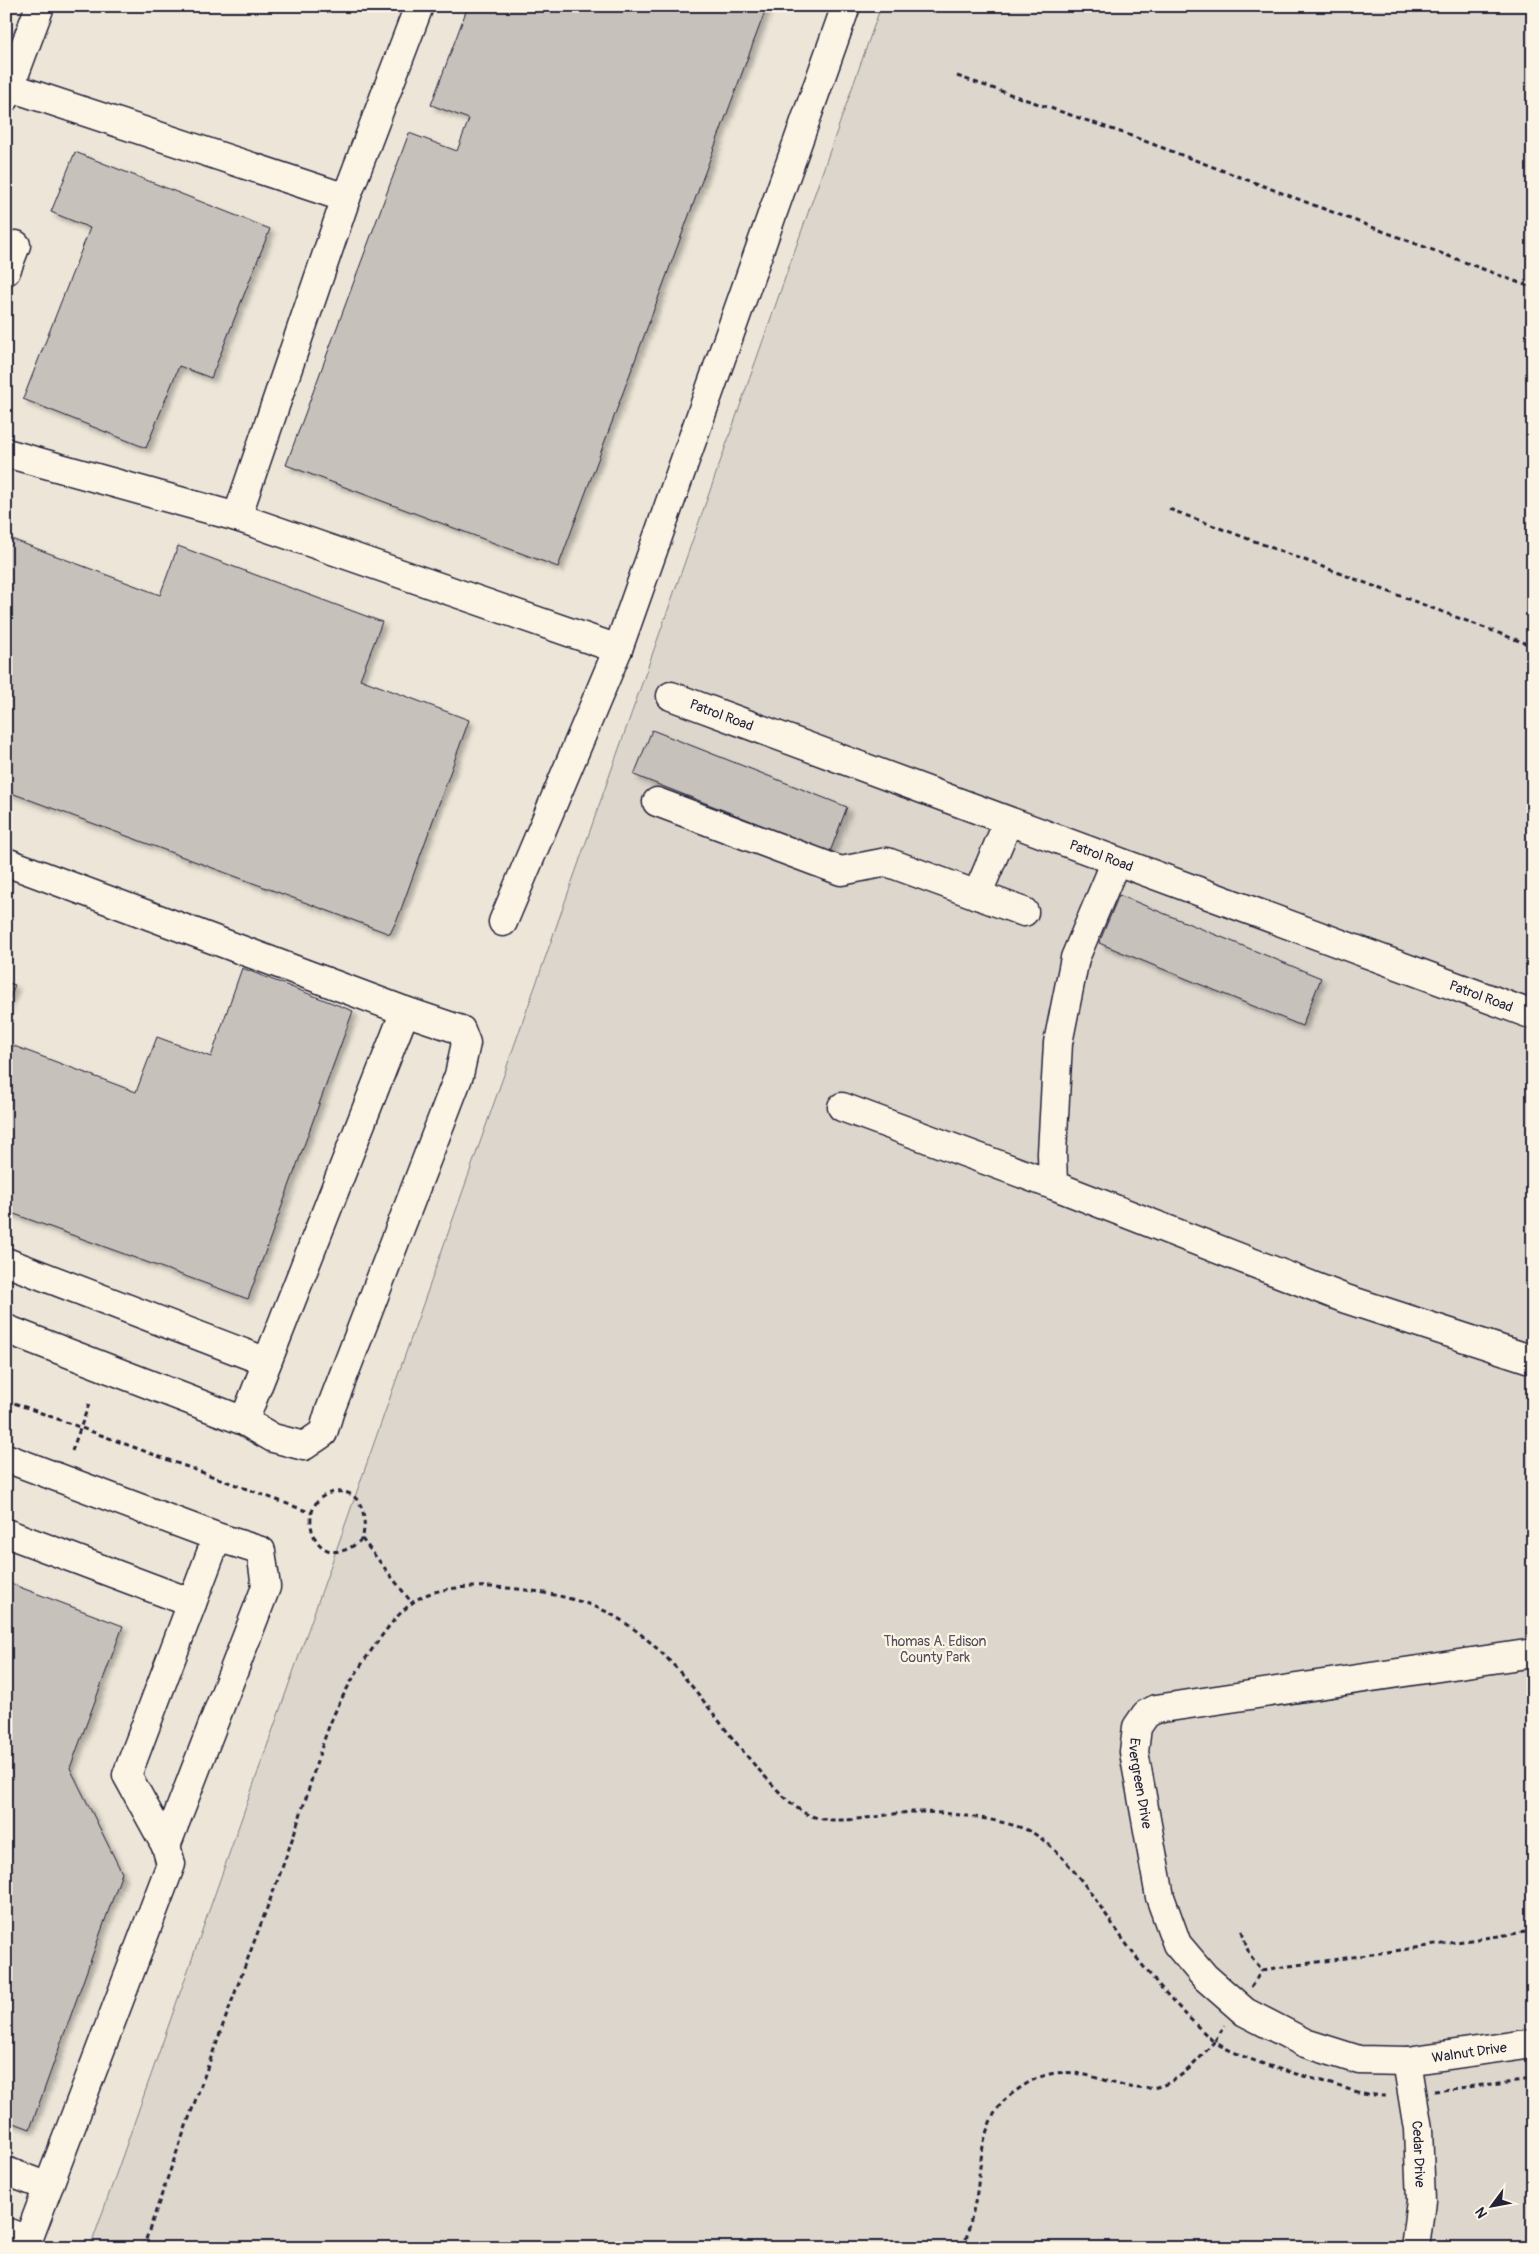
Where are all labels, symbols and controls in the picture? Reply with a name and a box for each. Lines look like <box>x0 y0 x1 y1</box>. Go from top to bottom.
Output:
street label: Patrol Road <box>687 695 756 734</box>
street label: Patrol Road <box>1067 836 1136 875</box>
street label: Patrol Road <box>1447 976 1516 1015</box>
park label: Thomas A. Edison County Park <box>883 1633 987 1666</box>
street label: Evergreen Drive <box>1126 1737 1156 1830</box>
street label: Walnut Drive <box>1431 2038 1508 2066</box>
street label: Cedar Drive <box>1408 2119 1429 2188</box>
north arrow <box>1466 2182 1516 2232</box>
text: N <box>1472 2204 1491 2221</box>

